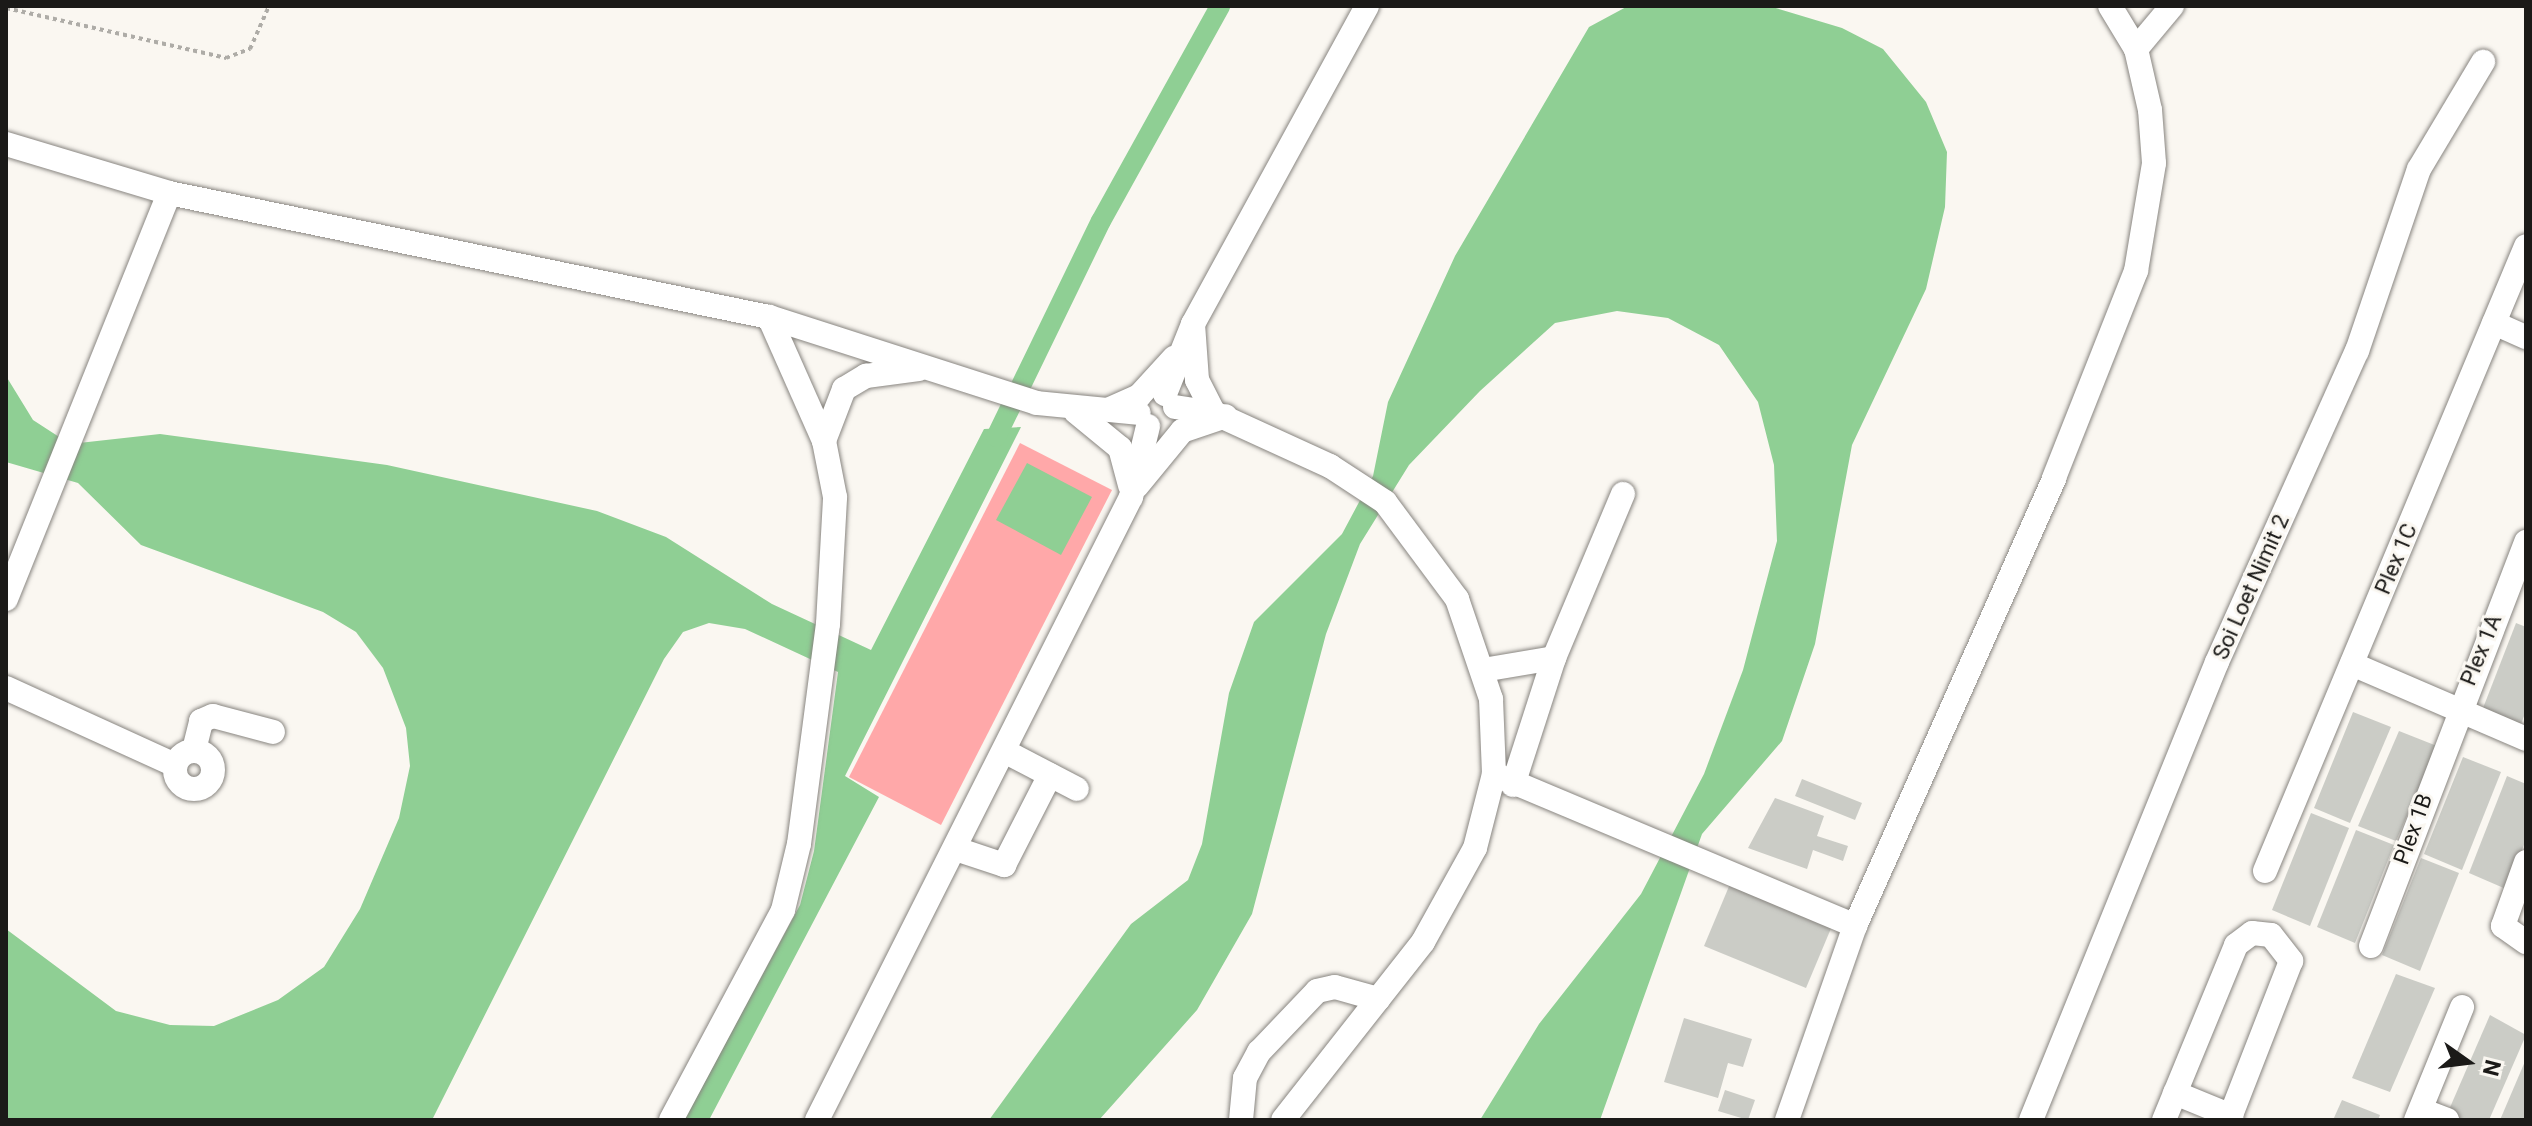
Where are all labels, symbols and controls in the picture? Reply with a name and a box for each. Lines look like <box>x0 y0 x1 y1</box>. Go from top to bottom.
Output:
street label: Soi Loet Nimit 2 <box>2207 510 2295 664</box>
street label: Plex 1C <box>2369 520 2423 598</box>
street label: Plex 1A <box>2455 611 2507 689</box>
street label: Plex 1B <box>2388 790 2438 868</box>
north arrow <box>2428 1022 2508 1102</box>
text: N <box>2478 1057 2506 1078</box>

